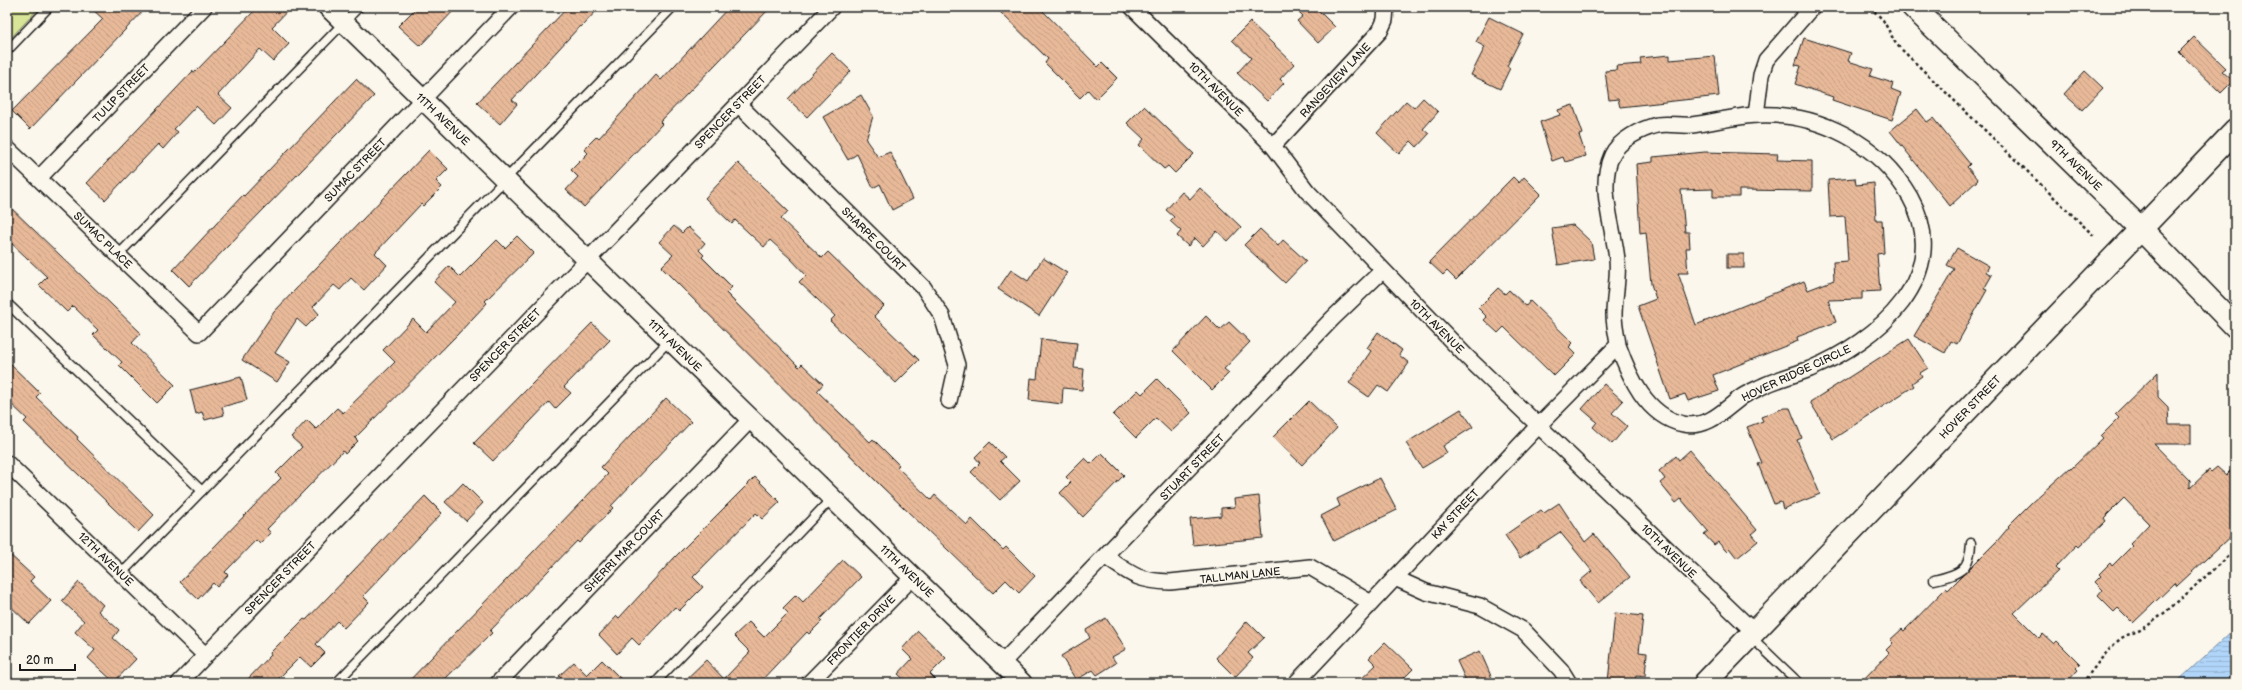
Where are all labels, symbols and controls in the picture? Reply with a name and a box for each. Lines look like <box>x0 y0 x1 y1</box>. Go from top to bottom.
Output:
street label: RANGEVIEW LANE <box>1297 40 1373 120</box>
street label: 10TH AVENUE <box>1186 59 1246 119</box>
street label: TULIP STREET <box>90 61 153 125</box>
street label: SPENCER STREET <box>692 73 769 152</box>
street label: 11TH AVENUE <box>413 91 472 148</box>
street label: SUMAC STREET <box>322 136 389 205</box>
street label: 9TH AVENUE <box>2047 137 2104 193</box>
street label: SHARPE COURT <box>839 205 909 274</box>
street label: SUMAC PLACE <box>71 209 135 271</box>
street label: 10TH AVENUE <box>1407 296 1467 356</box>
street label: SPENCER STREET <box>467 306 544 385</box>
street label: 11TH AVENUE <box>645 317 704 374</box>
street label: HOVER RIDGE CIRCLE <box>1739 342 1853 405</box>
street label: HOVER STREET <box>1937 373 2004 442</box>
street label: STUART STREET <box>1158 431 1227 503</box>
street label: KAY STREET <box>1429 486 1482 542</box>
street label: SHERRI MAR COURT <box>582 507 667 595</box>
street label: 10TH AVENUE <box>1638 522 1699 581</box>
street label: 12TH AVENUE <box>75 530 136 589</box>
street label: SPENCER STREET <box>242 539 319 618</box>
street label: 11TH AVENUE <box>877 543 936 600</box>
street label: TALLMAN LANE <box>1199 565 1281 586</box>
street label: FRONTIER DRIVE <box>825 593 898 668</box>
scale bar <box>20 646 75 672</box>
text: 20 m <box>26 653 53 668</box>

